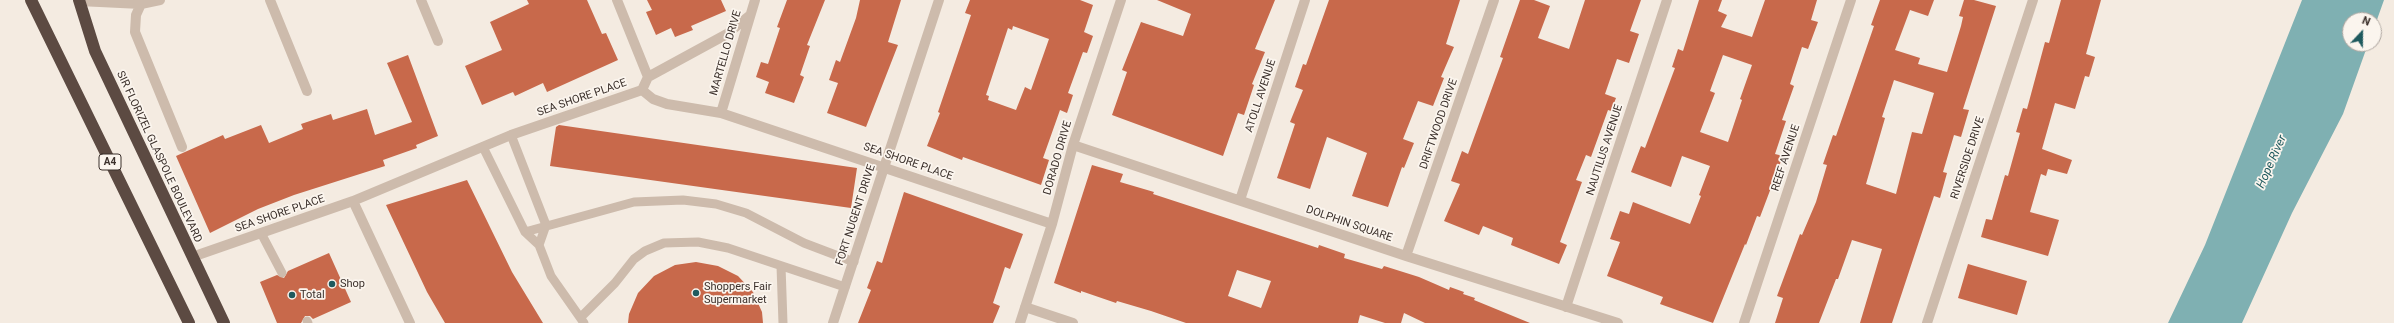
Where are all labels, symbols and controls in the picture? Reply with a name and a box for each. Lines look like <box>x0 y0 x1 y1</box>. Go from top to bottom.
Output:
street label: MARTELLO DRIVE <box>708 9 744 97</box>
north arrow <box>2342 12 2382 52</box>
text: N <box>2360 14 2372 29</box>
street label: ATOLL AVENUE <box>1243 58 1279 134</box>
street label: SIR FLORIZEL GLASPOLE BOULEVARD <box>113 69 205 245</box>
street label: SEA SHORE PLACE <box>535 76 629 120</box>
street label: DRIFTWOOD DRIVE <box>1417 77 1461 171</box>
street label: NAUTILUS AVENUE <box>1584 103 1626 197</box>
street label: RIVERSIDE DRIVE <box>1948 115 1988 201</box>
street label: DORADO DRIVE <box>1041 119 1075 197</box>
street label: REEF AVENUE <box>1769 123 1803 193</box>
water label: Hope River <box>2254 133 2290 191</box>
street label: SEA SHORE PLACE <box>861 140 955 184</box>
road number: A4 <box>99 154 121 170</box>
street label: FORT NUGENT DRIVE <box>833 163 879 267</box>
street label: SEA SHORE PLACE <box>233 192 327 236</box>
street label: DOLPHIN SQUARE <box>1304 203 1394 245</box>
place label: Shop <box>340 277 365 291</box>
marker: Shop <box>327 279 337 289</box>
place label: Shoppers Fair Supermarket <box>704 280 771 306</box>
place label: Total <box>300 288 325 302</box>
marker: Shoppers Fair Supermarket <box>691 288 701 298</box>
marker: Total <box>287 290 297 300</box>

